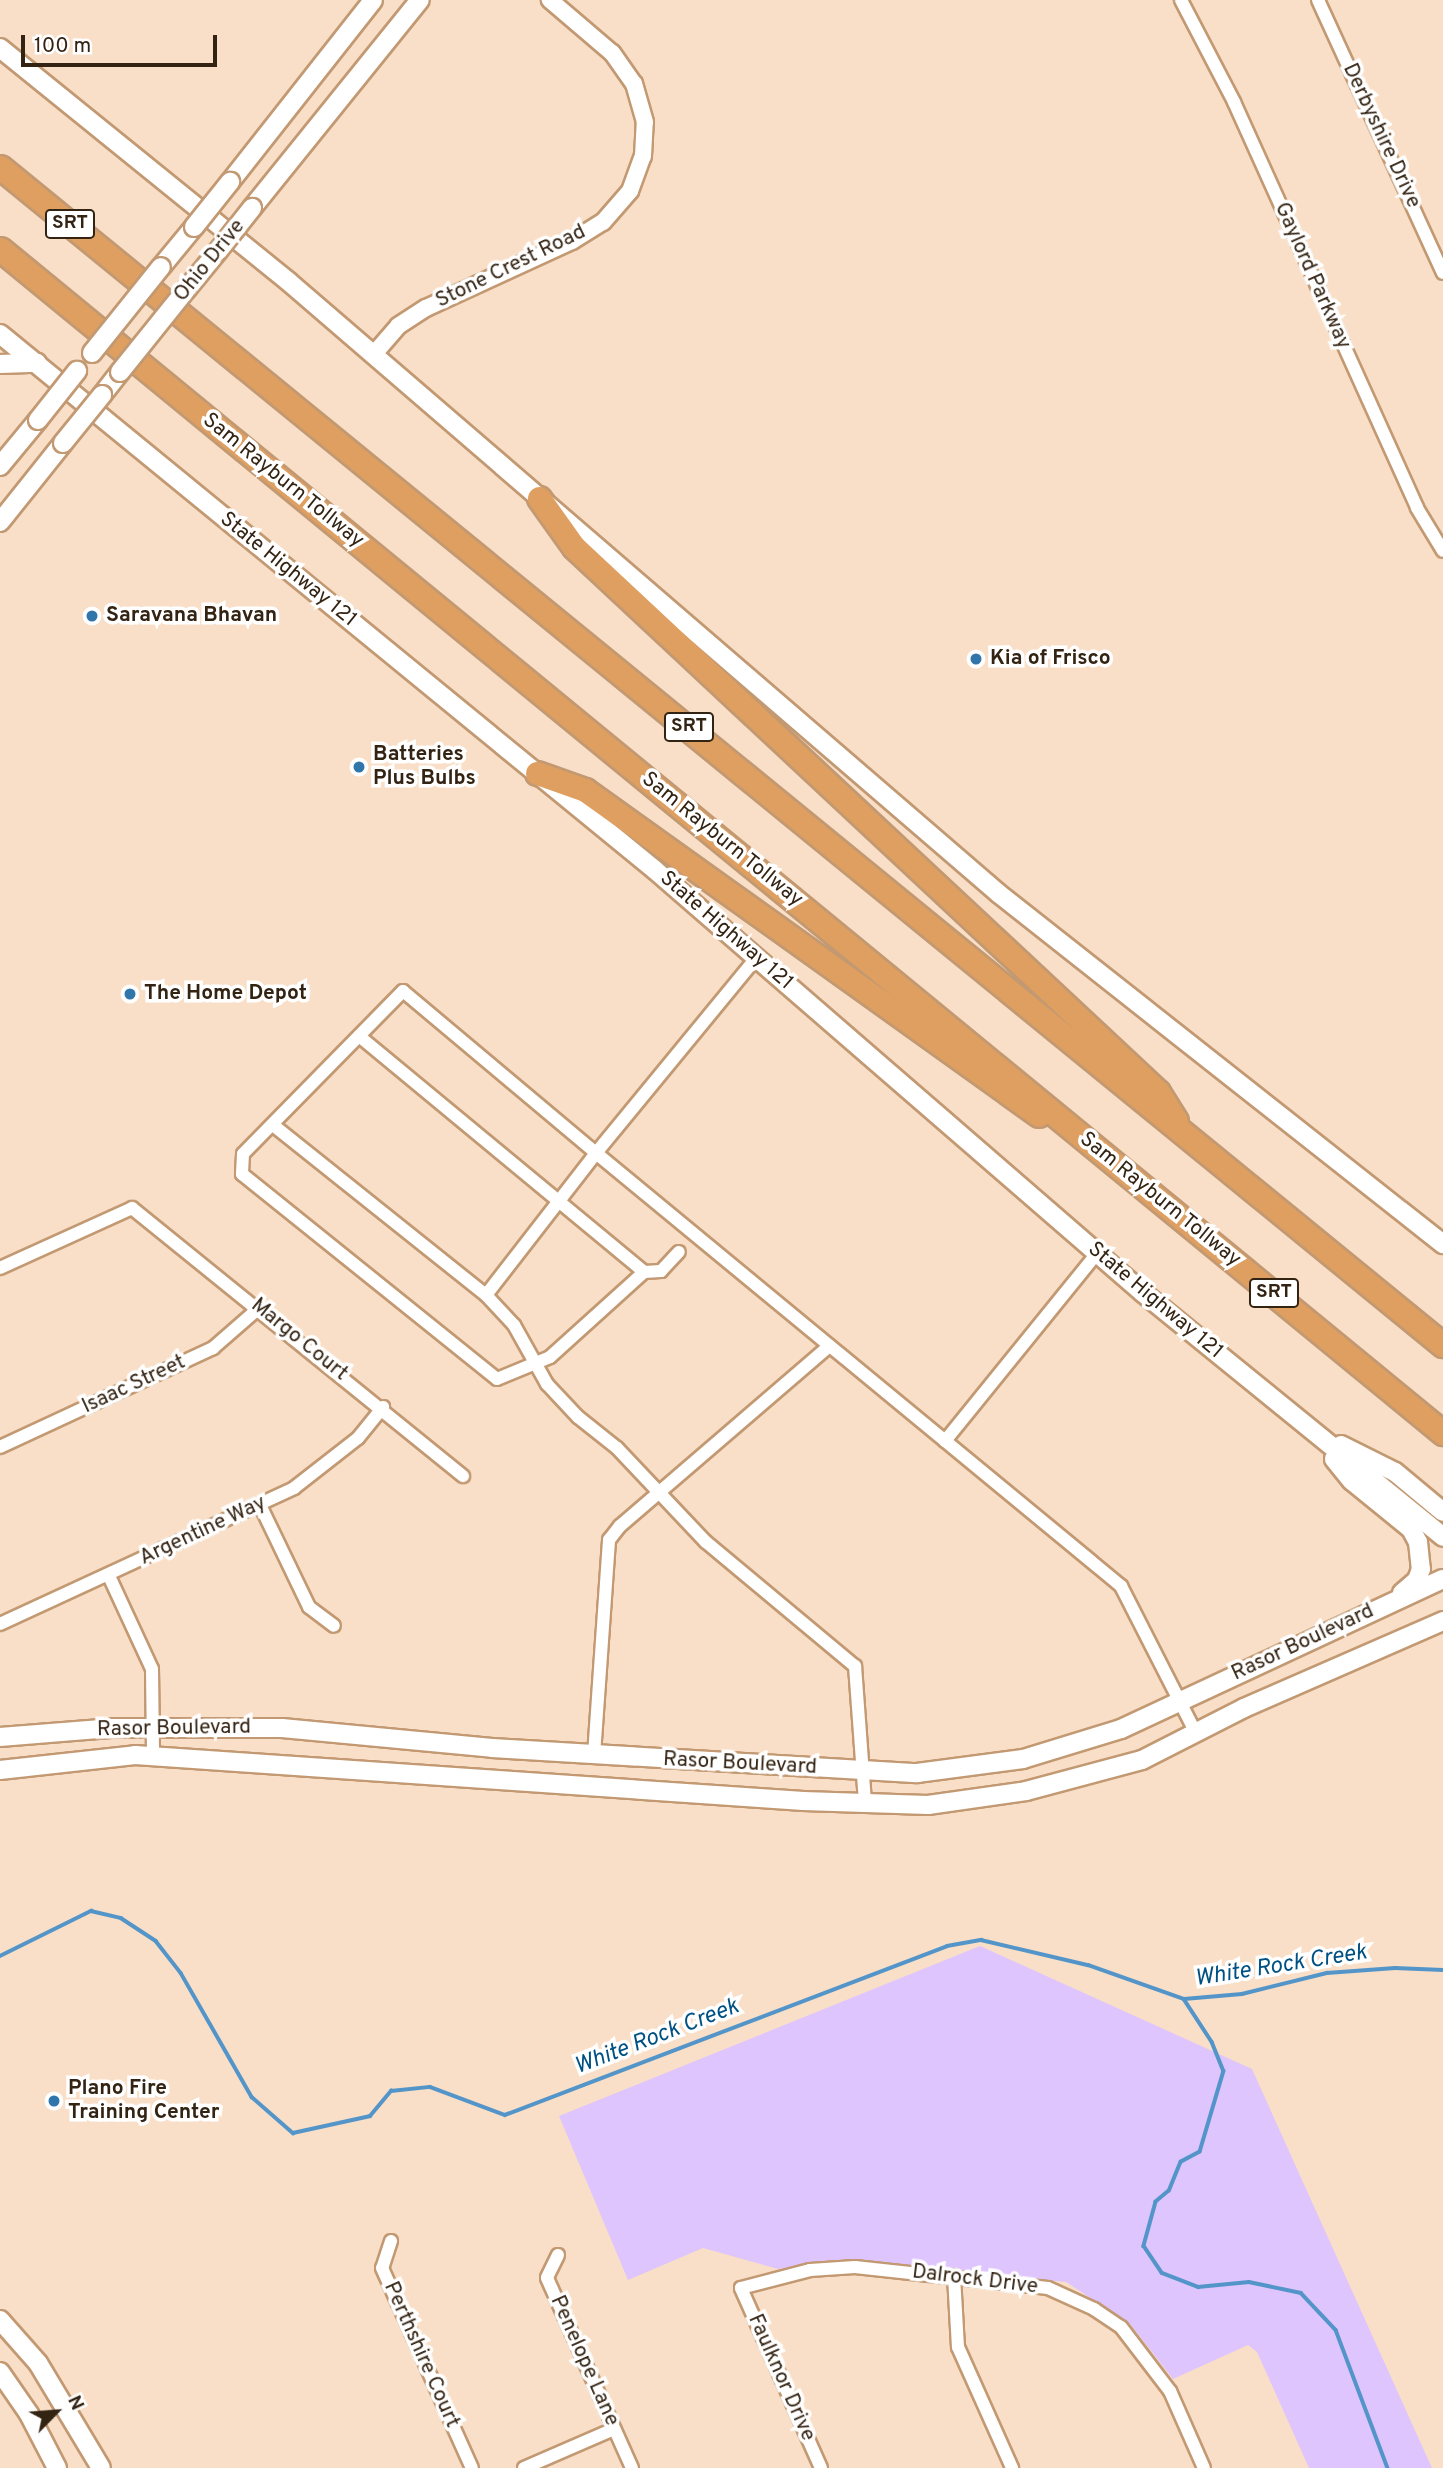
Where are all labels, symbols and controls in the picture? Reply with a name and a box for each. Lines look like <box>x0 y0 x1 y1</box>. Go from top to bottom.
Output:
scale bar <box>24 21 220 65</box>
text: 100 m <box>34 33 91 60</box>
street label: Derbyshire Drive <box>1336 60 1426 212</box>
street label: Gaylord Parkway <box>1268 199 1356 353</box>
road number: SRT <box>44 208 96 240</box>
street label: Ohio Drive <box>169 215 251 307</box>
street label: Stone Crest Road <box>432 220 590 314</box>
street label: Sam Rayburn Tollway <box>197 408 369 554</box>
street label: State Highway 121 <box>215 507 361 633</box>
place label: Saravana Bhavan <box>106 603 277 629</box>
marker: Saravana Bhavan <box>84 608 100 624</box>
place label: Kia of Frisco <box>990 646 1111 672</box>
marker: Kia of Frisco <box>968 651 984 667</box>
road number: SRT <box>663 712 715 742</box>
place label: Batteries Plus Bulbs <box>373 742 476 792</box>
marker: Batteries Plus Bulbs <box>351 759 367 775</box>
street label: Sam Rayburn Tollway <box>636 767 808 913</box>
street label: State Highway 121 <box>654 866 798 996</box>
place label: The Home Depot <box>144 981 307 1007</box>
marker: The Home Depot <box>122 986 138 1002</box>
street label: Sam Rayburn Tollway <box>1074 1127 1246 1273</box>
street label: State Highway 121 <box>1082 1237 1228 1365</box>
road number: SRT <box>1248 1278 1300 1308</box>
street label: Margo Court <box>245 1293 353 1387</box>
street label: Isaac Street <box>78 1350 190 1420</box>
street label: Argentine Way <box>136 1491 270 1571</box>
street label: Rasor Boulevard <box>1228 1599 1378 1687</box>
street label: Rasor Boulevard <box>97 1715 251 1743</box>
street label: Rasor Boulevard <box>662 1747 818 1781</box>
water label: White Rock Creek <box>1193 1940 1369 1994</box>
water label: White Rock Creek <box>571 1994 743 2082</box>
place label: Plano Fire Training Center <box>68 2076 220 2126</box>
marker: Plano Fire Training Center <box>46 2093 62 2109</box>
street label: Dalrock Drive <box>911 2260 1039 2300</box>
street label: Perthshire Court <box>377 2278 465 2432</box>
street label: Penelope Lane <box>544 2292 624 2430</box>
street label: Faulknor Drive <box>742 2311 820 2445</box>
north arrow <box>21 2377 91 2447</box>
text: N <box>61 2392 89 2414</box>

